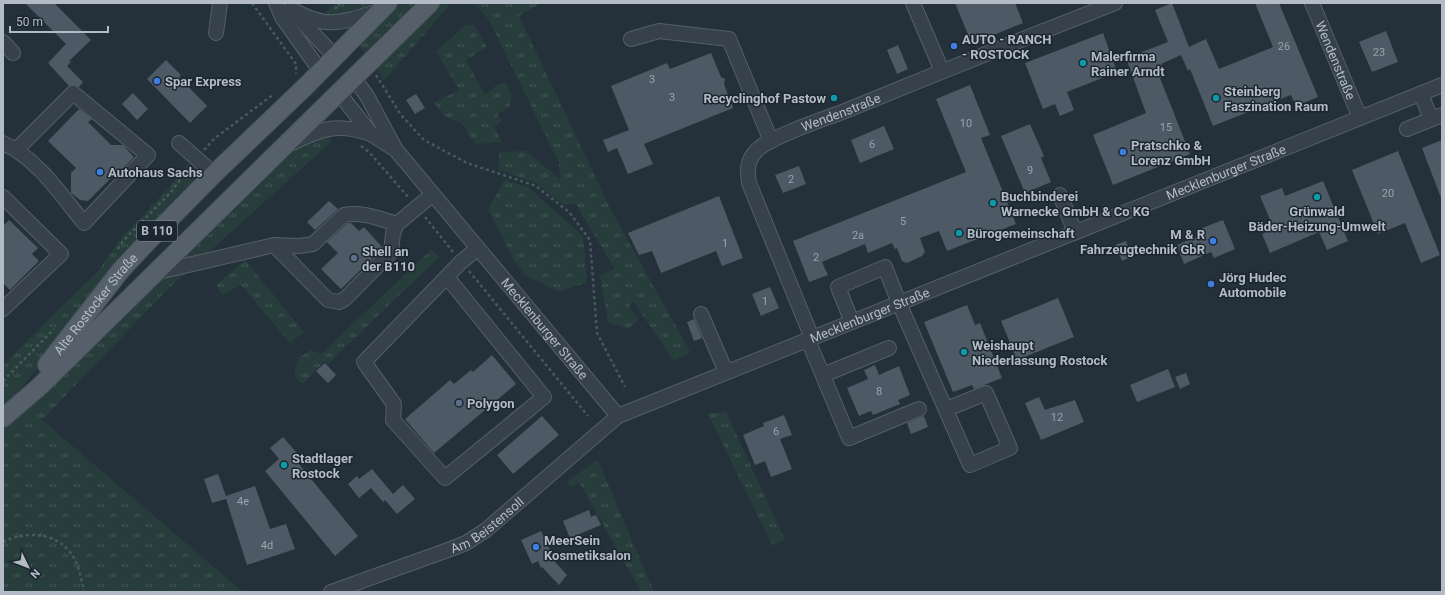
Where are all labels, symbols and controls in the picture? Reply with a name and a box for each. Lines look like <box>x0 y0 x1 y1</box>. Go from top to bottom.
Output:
scale bar <box>10 8 108 34</box>
text: 50 m <box>16 15 43 29</box>
street label: Wendenstraße <box>1313 19 1359 102</box>
place label: AUTO - RANCH - ROSTOCK <box>962 32 1052 62</box>
house number: 26 <box>1278 40 1290 53</box>
marker: AUTO - RANCH - ROSTOCK <box>949 41 959 51</box>
house number: 23 <box>1373 46 1385 59</box>
place label: Malerfirma Rainer Arndt <box>1091 49 1165 79</box>
marker: Malerfirma Rainer Arndt <box>1078 58 1088 68</box>
house number: 3 <box>649 73 655 86</box>
place label: Spar Express <box>165 74 242 89</box>
marker: Spar Express <box>152 76 162 86</box>
place label: Steinberg Faszination Raum <box>1224 84 1328 114</box>
street label: Wendenstraße <box>799 90 883 134</box>
house number: 3 <box>669 91 675 104</box>
place label: Recyclinghof Pastow <box>703 91 826 106</box>
marker: Recyclinghof Pastow <box>829 93 839 103</box>
marker: Steinberg Faszination Raum <box>1211 93 1221 103</box>
house number: 10 <box>960 117 972 130</box>
house number: 15 <box>1160 121 1172 134</box>
house number: 6 <box>869 138 875 151</box>
place label: Pratschko & Lorenz GmbH <box>1131 138 1211 168</box>
street label: Mecklenburger Straße <box>1164 141 1288 203</box>
marker: Pratschko & Lorenz GmbH <box>1118 147 1128 157</box>
house number: 9 <box>1027 164 1033 177</box>
place label: Autohaus Sachs <box>108 165 203 180</box>
marker: Autohaus Sachs <box>95 167 105 177</box>
house number: 2 <box>788 173 794 186</box>
house number: 20 <box>1382 187 1394 200</box>
place label: Buchbinderei Warnecke GmbH & Co KG <box>1001 189 1150 219</box>
marker: Grünwald Bäder-Heizung-Umwelt <box>1312 192 1322 202</box>
marker: Buchbinderei Warnecke GmbH & Co KG <box>988 198 998 208</box>
place label: Grünwald Bäder-Heizung-Umwelt <box>1248 204 1386 234</box>
house number: 5 <box>900 215 906 228</box>
road number: B 110 <box>137 221 177 241</box>
place label: Bürogemeinschaft <box>967 226 1075 241</box>
place label: M & R Fahrzeugtechnik GbR <box>1080 227 1206 257</box>
marker: Bürogemeinschaft <box>954 228 964 238</box>
house number: 2a <box>852 229 864 242</box>
marker: M & R Fahrzeugtechnik GbR <box>1208 236 1218 246</box>
house number: 1 <box>722 237 728 250</box>
place label: Shell an der B110 <box>362 244 415 274</box>
street label: Alte Rostocker Straße <box>50 250 140 358</box>
house number: 2 <box>813 251 819 264</box>
marker: Shell an der B110 <box>349 253 359 263</box>
place label: Jörg Hudec Automobile <box>1219 270 1287 300</box>
street label: Mecklenburger Straße <box>498 275 592 382</box>
marker: Jörg Hudec Automobile <box>1206 279 1216 289</box>
street label: Mecklenburger Straße <box>808 284 932 346</box>
house number: 1 <box>762 295 768 308</box>
place label: Weishaupt Niederlassung Rostock <box>972 338 1108 368</box>
marker: Weishaupt Niederlassung Rostock <box>959 347 969 357</box>
house number: 8 <box>876 385 882 398</box>
place label: Polygon <box>467 396 515 411</box>
marker: Polygon <box>454 398 464 408</box>
house number: 12 <box>1051 411 1063 424</box>
house number: 6 <box>773 425 779 438</box>
place label: Stadtlager Rostock <box>292 451 353 481</box>
marker: Stadtlager Rostock <box>279 460 289 470</box>
street label: Am Beistensoll <box>448 494 526 556</box>
house number: 4e <box>237 495 249 508</box>
place label: MeerSein Kosmetiksalon <box>544 533 631 563</box>
house number: 4d <box>261 539 273 552</box>
marker: MeerSein Kosmetiksalon <box>531 542 541 552</box>
north arrow <box>8 547 48 587</box>
text: N <box>27 566 42 581</box>

